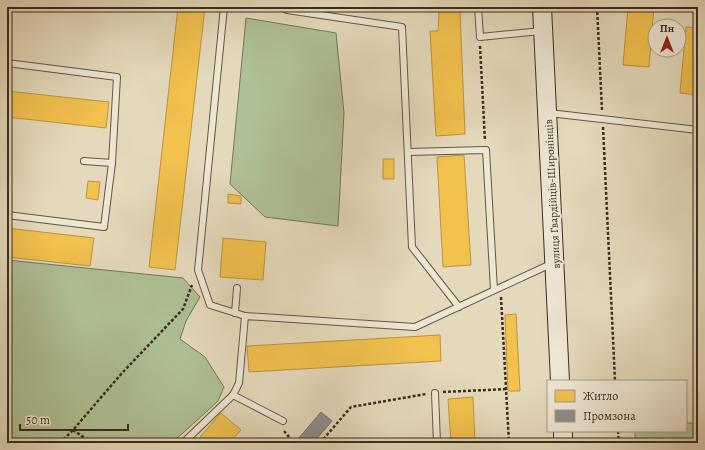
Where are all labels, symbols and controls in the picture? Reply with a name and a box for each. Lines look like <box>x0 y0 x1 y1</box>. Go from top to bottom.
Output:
north arrow <box>647 18 687 58</box>
text: Пн <box>660 21 675 36</box>
street label: вулиця Гвардійців-Широнінців <box>541 119 564 269</box>
legend <box>547 380 687 432</box>
text: Житло <box>583 388 618 404</box>
scale bar <box>20 406 128 432</box>
text: Промзона <box>583 408 636 424</box>
text: 50 m <box>26 412 50 428</box>

